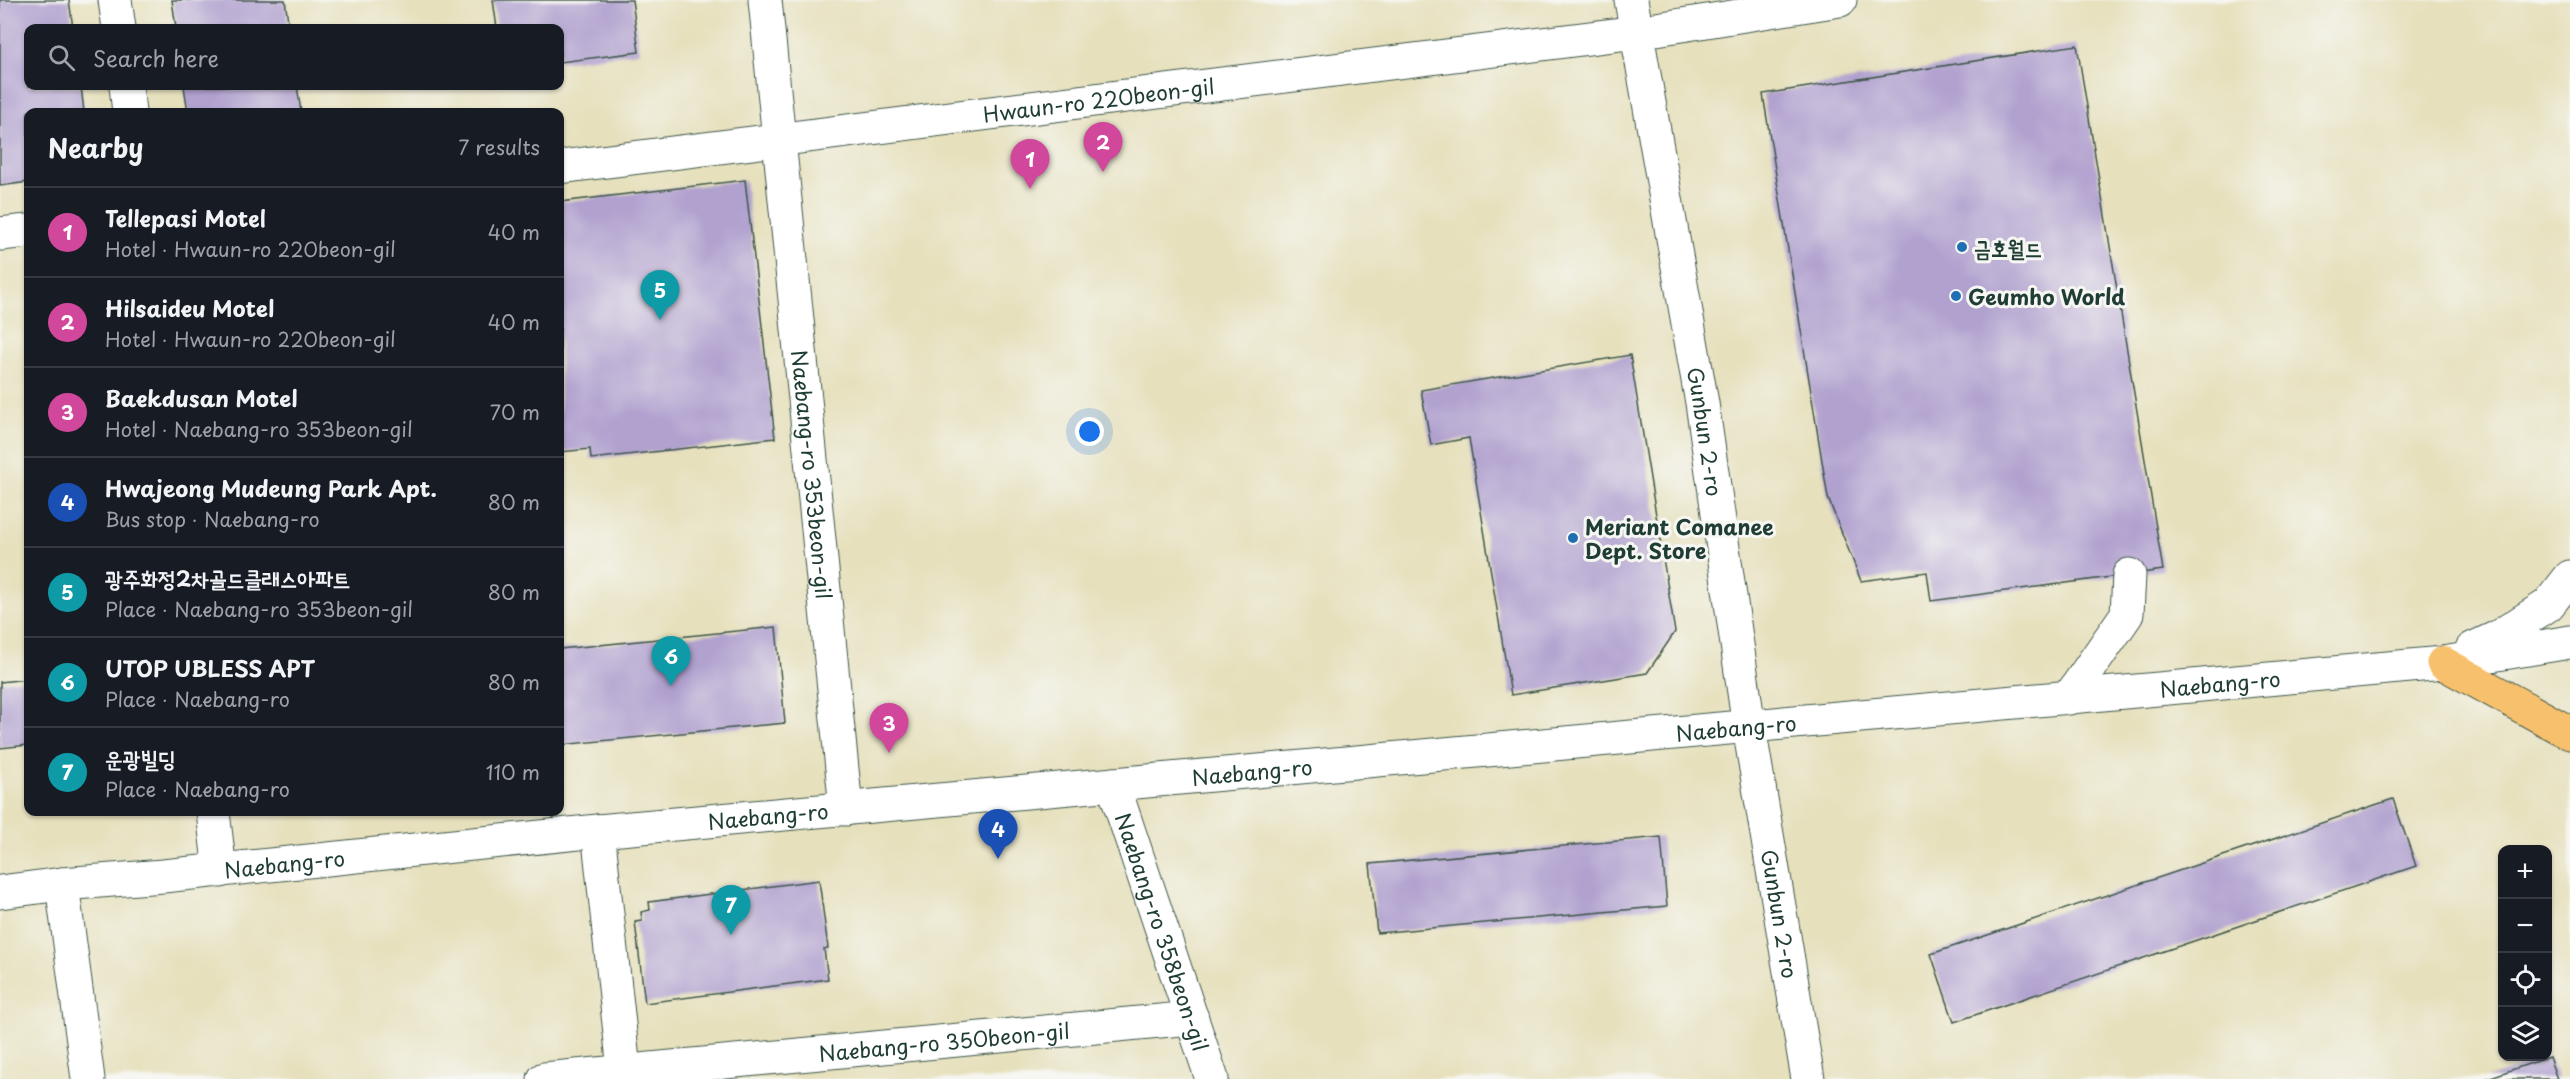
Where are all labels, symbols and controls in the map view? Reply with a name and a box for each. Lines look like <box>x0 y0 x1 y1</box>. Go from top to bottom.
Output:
search box <box>24 24 564 90</box>
icon: search <box>45 41 78 74</box>
text: Search here <box>93 41 219 74</box>
street label: Hwaun-ro 220beon-gil <box>981 69 1216 130</box>
pin: 2 <box>1084 122 1122 172</box>
text: Nearby <box>48 128 143 167</box>
text: 7 results <box>458 132 540 162</box>
pin: 1 <box>1010 140 1050 189</box>
text: Tellepasi Motel <box>105 201 266 234</box>
text: 1 <box>63 217 72 247</box>
text: 40 m <box>488 217 540 247</box>
place label: 금호월드 <box>1974 231 2042 263</box>
text: Hotel · Hwaun-ro 220beon-gil <box>105 234 396 264</box>
marker: 금호월드 <box>1955 240 1969 254</box>
pin: 5 <box>640 270 680 320</box>
place label: Geumho World <box>1968 280 2125 312</box>
marker: Geumho World <box>1949 289 1963 303</box>
text: Hilsaideu Motel <box>105 291 274 324</box>
text: 2 <box>60 307 75 337</box>
text: 40 m <box>488 307 540 337</box>
text: Hotel · Hwaun-ro 220beon-gil <box>105 324 396 354</box>
street label: Naebang-ro 353beon-gil <box>784 348 841 601</box>
street label: Gunbun 2-ro <box>1680 364 1731 498</box>
text: Baekdusan Motel <box>105 381 298 414</box>
text: 3 <box>61 397 74 427</box>
text: 70 m <box>490 397 540 427</box>
text: Hotel · Naebang-ro 353beon-gil <box>105 414 413 444</box>
your location <box>1075 417 1104 446</box>
text: Hwajeong Mudeung Park Apt. <box>105 471 437 504</box>
text: 4 <box>61 487 74 517</box>
text: 80 m <box>488 487 540 517</box>
text: Bus stop · Naebang-ro <box>105 504 320 534</box>
place label: Meriant Comanee Dept. Store <box>1585 510 1774 566</box>
marker: Meriant Comanee Dept. Store <box>1566 531 1580 545</box>
text: 광주화정2차골드클래스아파트 <box>105 561 351 594</box>
text: 5 <box>61 577 74 607</box>
text: 80 m <box>488 577 540 607</box>
text: Place · Naebang-ro 353beon-gil <box>105 594 413 624</box>
pin: 6 <box>652 636 690 686</box>
text: UTOP UBLESS APT <box>105 651 315 684</box>
street label: Naebang-ro <box>2158 662 2282 705</box>
text: 6 <box>60 667 75 697</box>
text: 80 m <box>488 667 540 697</box>
text: Place · Naebang-ro <box>105 684 290 714</box>
pin: 3 <box>870 704 908 753</box>
street label: Naebang-ro <box>1674 706 1798 749</box>
text: 운광빌딩 <box>105 741 176 774</box>
street label: Naebang-ro <box>1190 750 1314 793</box>
text: 7 <box>62 757 73 787</box>
text: 110 m <box>486 757 540 787</box>
text: Place · Naebang-ro <box>105 774 290 804</box>
street label: Naebang-ro <box>706 794 830 837</box>
street label: Naebang-ro 358beon-gil <box>1108 809 1217 1055</box>
pin: 4 <box>978 810 1018 859</box>
street label: Naebang-ro <box>223 841 346 886</box>
map controls <box>2498 845 2552 1061</box>
button: + <box>2498 845 2552 899</box>
street label: Gunbun 2-ro <box>1754 847 1807 981</box>
pin: 7 <box>712 886 750 935</box>
button: − <box>2498 899 2552 953</box>
button: locate <box>2498 953 2552 1007</box>
button: layers <box>2498 1007 2552 1061</box>
street label: Naebang-ro 350beon-gil <box>817 1014 1071 1069</box>

